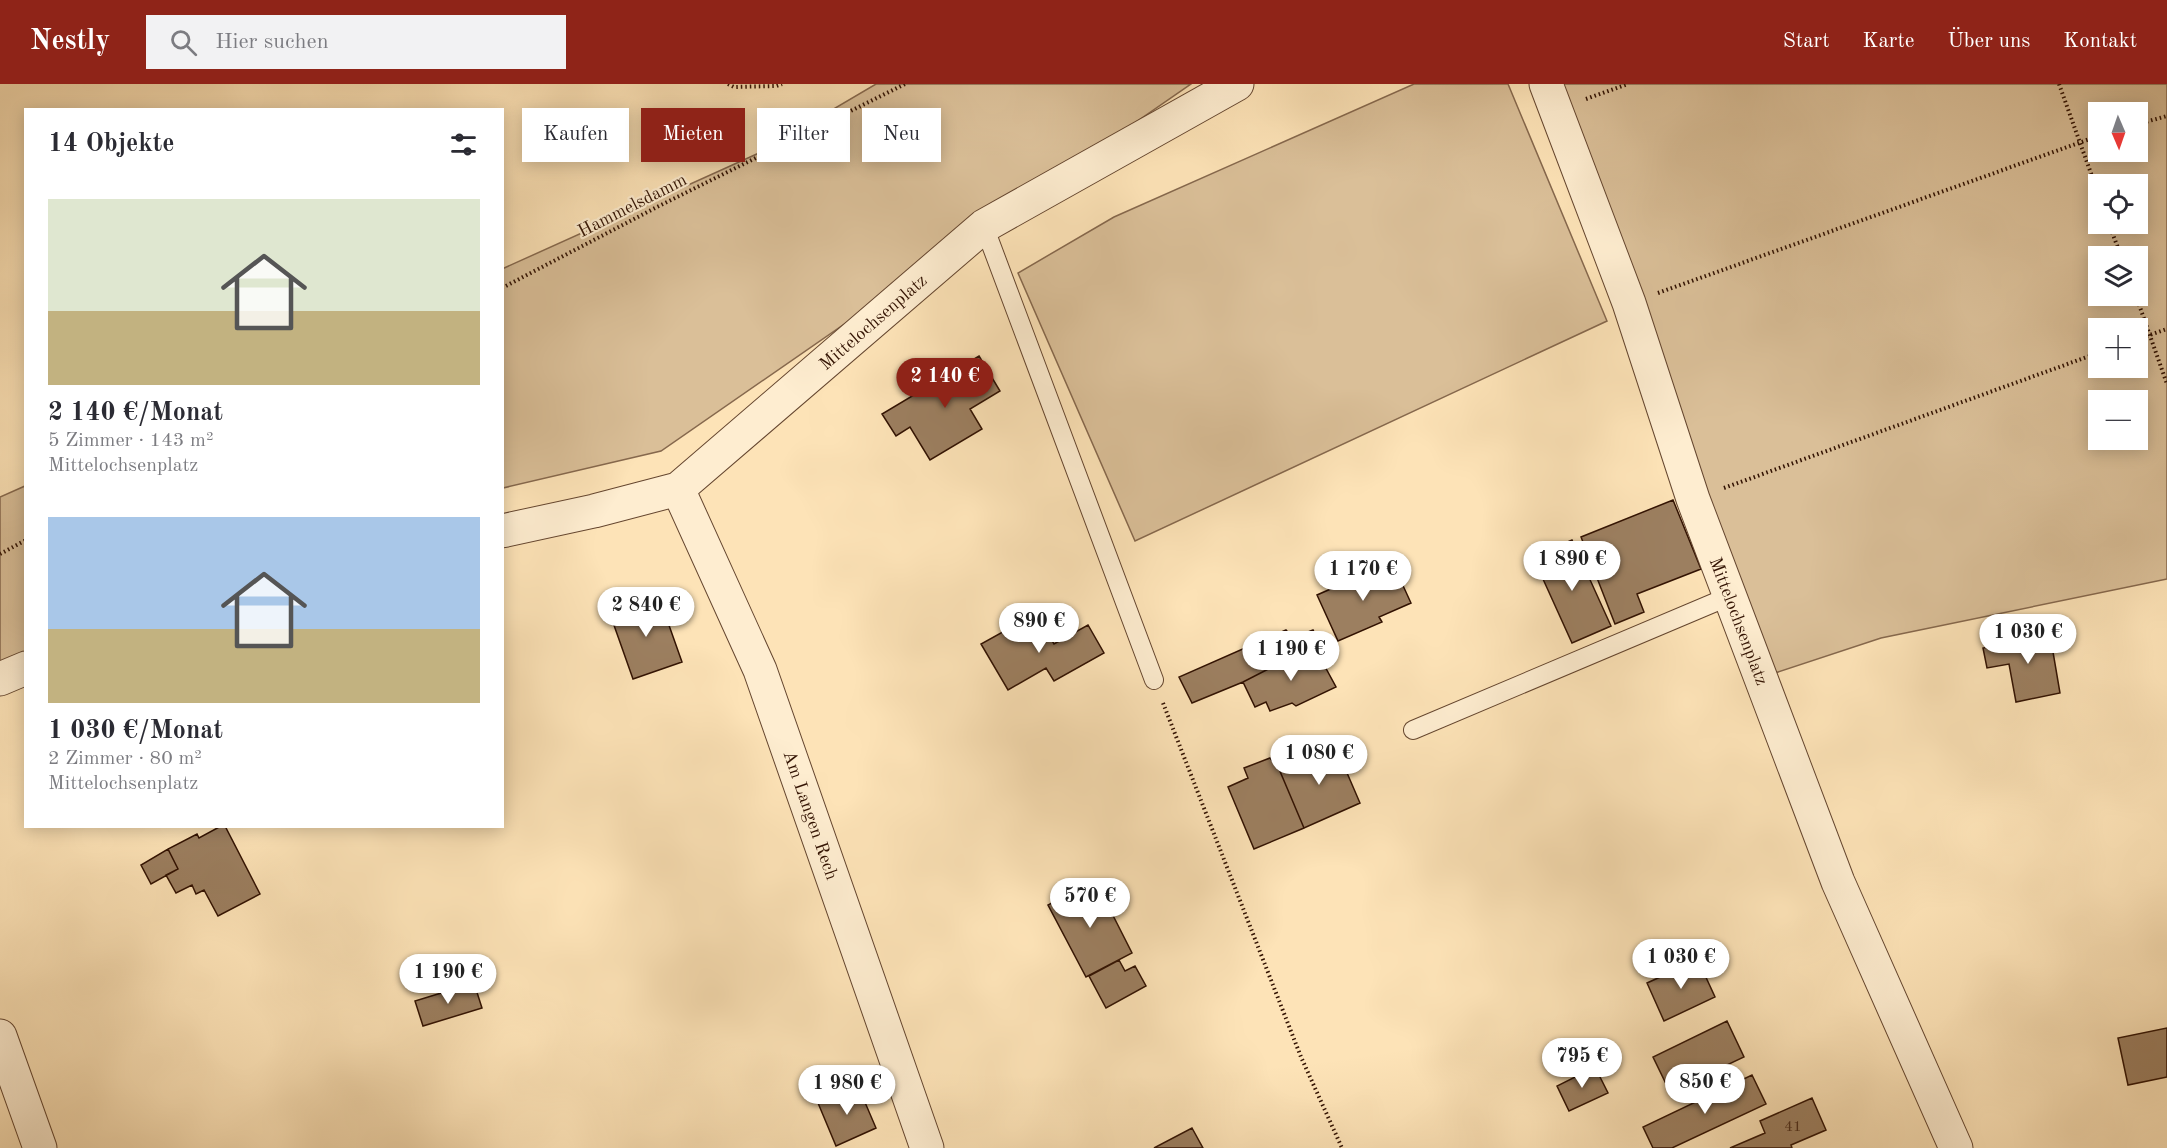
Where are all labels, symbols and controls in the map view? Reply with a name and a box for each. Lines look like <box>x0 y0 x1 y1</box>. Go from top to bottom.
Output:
search box <box>146 15 566 69</box>
icon: search <box>167 26 200 59</box>
text: Nestly <box>30 28 110 56</box>
text: Hier suchen <box>215 31 329 53</box>
text: Start <box>1783 31 1830 52</box>
text: Karte <box>1863 31 1914 52</box>
text: Über uns <box>1947 31 2030 52</box>
text: Kontakt <box>2063 31 2137 52</box>
north arrow <box>2088 102 2148 162</box>
map controls <box>2088 102 2148 450</box>
chip: Kaufen <box>522 108 629 162</box>
chip: Mieten <box>641 108 745 162</box>
chip: Filter <box>757 108 850 162</box>
chip: Neu <box>862 108 941 162</box>
icon: filters <box>447 128 480 161</box>
text: 14 Objekte <box>48 131 175 157</box>
street label: Hammelsdamm <box>575 171 690 241</box>
button: locate <box>2088 174 2148 234</box>
icon: home <box>210 238 318 346</box>
button: layers <box>2088 246 2148 306</box>
street label: Mittelochsenplatz <box>817 272 931 374</box>
button: + <box>2088 318 2148 378</box>
pin: 2 140 € <box>890 358 1000 409</box>
text: 2 140 € <box>910 367 980 387</box>
button: − <box>2088 390 2148 450</box>
text: 2 140 €/Monat <box>48 400 223 426</box>
text: 5 Zimmer · 143 m² <box>48 431 213 451</box>
text: Mittelochsenplatz <box>48 456 198 476</box>
pin: 1 890 € <box>1517 541 1627 592</box>
text: 1 890 € <box>1537 550 1607 570</box>
pin: 1 170 € <box>1308 551 1418 602</box>
street label: Mittelochsenplatz <box>1705 555 1771 688</box>
icon: home <box>210 556 318 664</box>
text: 1 170 € <box>1328 560 1398 580</box>
pin: 2 840 € <box>591 587 701 638</box>
text: 2 840 € <box>611 596 681 616</box>
pin: 890 € <box>997 603 1081 654</box>
text: 890 € <box>1013 612 1065 632</box>
pin: 1 030 € <box>1973 614 2083 665</box>
text: 1 030 € <box>1993 623 2063 643</box>
pin: 1 190 € <box>1236 631 1346 682</box>
text: 1 190 € <box>1256 640 1326 660</box>
text: 1 030 €/Monat <box>48 718 223 744</box>
pin: 1 080 € <box>1264 735 1374 786</box>
text: 1 080 € <box>1284 744 1354 764</box>
street label: Am Langen Rech <box>780 748 841 882</box>
text: 2 Zimmer · 80 m² <box>48 749 202 769</box>
text: Mittelochsenplatz <box>48 774 198 794</box>
pin: 570 € <box>1048 878 1132 929</box>
text: 570 € <box>1064 887 1116 907</box>
pin: 1 030 € <box>1626 939 1736 990</box>
text: 1 030 € <box>1646 948 1716 968</box>
pin: 1 190 € <box>393 954 503 1005</box>
text: 1 190 € <box>413 963 483 983</box>
pin: 795 € <box>1540 1038 1624 1089</box>
text: 795 € <box>1556 1047 1608 1067</box>
pin: 850 € <box>1663 1064 1747 1115</box>
pin: 1 980 € <box>792 1065 902 1116</box>
text: 850 € <box>1679 1073 1731 1093</box>
text: 1 980 € <box>812 1074 882 1094</box>
house number: 41 <box>1784 1120 1802 1135</box>

